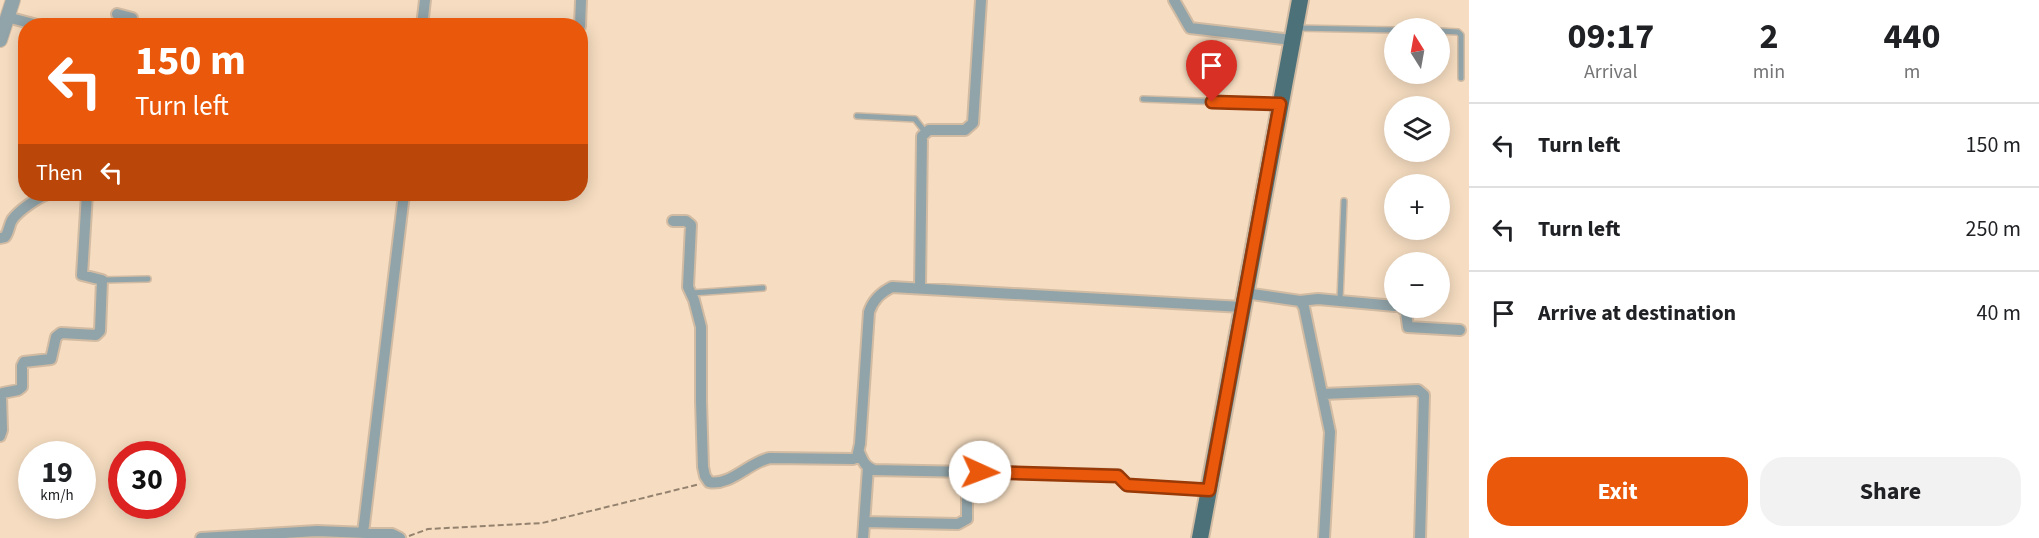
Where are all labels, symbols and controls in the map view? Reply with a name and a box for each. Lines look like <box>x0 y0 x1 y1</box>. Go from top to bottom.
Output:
text: 09:17 <box>1567 11 1654 62</box>
text: 2 <box>1759 11 1778 62</box>
text: 440 <box>1884 11 1941 62</box>
north arrow <box>1384 18 1450 84</box>
map controls <box>1384 18 1450 318</box>
text: 150 m <box>135 31 246 91</box>
pin <box>1186 40 1237 102</box>
icon: left <box>36 42 114 120</box>
icon: arrive <box>1195 49 1228 82</box>
text: Arrival <box>1584 58 1638 86</box>
text: min <box>1753 58 1785 86</box>
text: m <box>1904 58 1920 86</box>
text: Turn left <box>135 87 229 126</box>
button: layers <box>1384 96 1450 162</box>
icon: left <box>1487 129 1520 162</box>
text: Turn left <box>1538 129 1620 161</box>
text: 150 m <box>1966 129 2021 161</box>
icon: left <box>95 156 128 189</box>
text: Then <box>36 157 83 189</box>
button: + <box>1384 174 1450 240</box>
icon: left <box>1487 213 1520 246</box>
text: Turn left <box>1538 213 1620 245</box>
text: 250 m <box>1966 213 2021 245</box>
button: − <box>1384 252 1450 318</box>
icon: arrive <box>1487 297 1520 330</box>
text: Arrive at destination <box>1538 297 1736 329</box>
text: 40 m <box>1976 297 2021 329</box>
position arrow <box>948 440 1012 504</box>
speed limit sign: 30 <box>108 441 186 519</box>
text: 19 <box>41 451 73 494</box>
button: Exit <box>1487 457 1748 526</box>
button: Share <box>1760 457 2021 526</box>
text: km/h <box>40 485 74 506</box>

